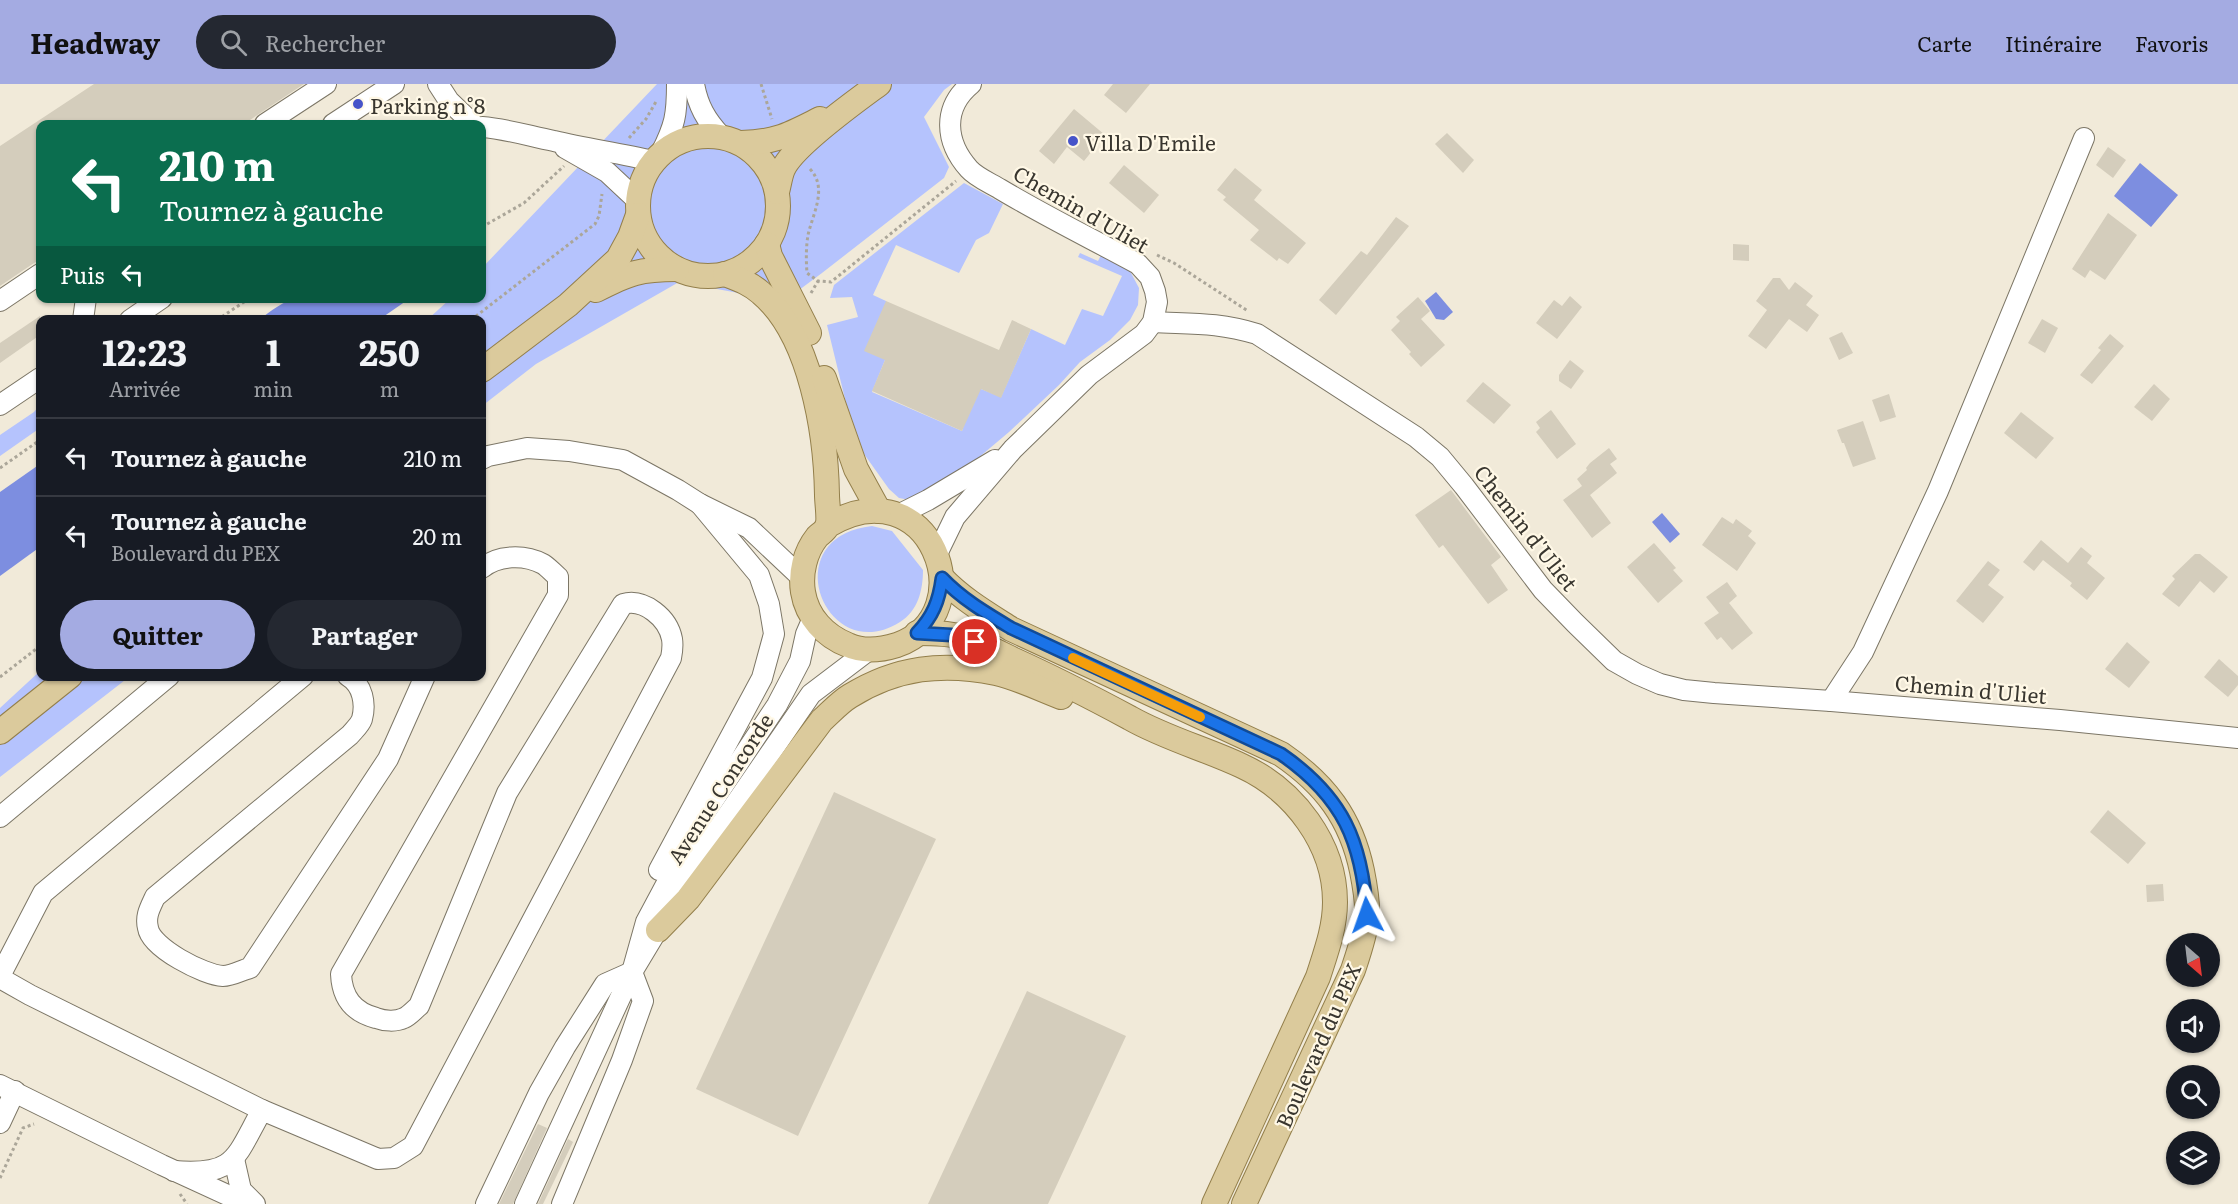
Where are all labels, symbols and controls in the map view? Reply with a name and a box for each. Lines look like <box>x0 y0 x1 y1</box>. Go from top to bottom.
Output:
search box <box>196 15 616 69</box>
text: Headway <box>30 21 160 63</box>
icon: search <box>217 26 250 59</box>
text: Rechercher <box>265 26 385 59</box>
text: Carte <box>1917 27 1972 58</box>
text: Itinéraire <box>2005 27 2102 58</box>
text: Favoris <box>2135 27 2208 58</box>
place label: Parking n°8 <box>370 89 485 120</box>
marker: Parking n°8 <box>351 97 365 111</box>
place label: Villa D'Emile <box>1085 126 1216 157</box>
text: 210 m <box>159 132 275 194</box>
marker: Villa D'Emile <box>1066 134 1080 148</box>
icon: left <box>60 144 138 222</box>
street label: Chemin d'Uliet <box>1008 157 1156 260</box>
text: Tournez à gauche <box>159 189 383 229</box>
text: Puis <box>60 258 104 291</box>
icon: left <box>116 258 149 291</box>
text: 12:23 <box>102 324 187 377</box>
text: 1 <box>266 324 281 377</box>
text: 250 <box>359 324 420 377</box>
text: Arrivée <box>109 373 180 403</box>
text: min <box>254 373 293 403</box>
text: m <box>380 373 399 403</box>
icon: left <box>60 441 93 474</box>
text: Tournez à gauche <box>111 441 307 474</box>
text: 210 m <box>403 441 462 474</box>
street label: Chemin d'Uliet <box>1468 457 1586 597</box>
text: Tournez à gauche <box>111 504 307 537</box>
icon: left <box>60 519 93 552</box>
text: 20 m <box>412 519 462 552</box>
text: Boulevard du PEX <box>111 537 280 567</box>
button: Quitter <box>60 600 255 669</box>
button: Partager <box>267 600 462 669</box>
pin <box>949 616 1000 667</box>
icon: arrive <box>958 625 991 658</box>
street label: Chemin d'Uliet <box>1894 666 2049 710</box>
street label: Avenue Concorde <box>659 706 779 869</box>
position arrow <box>1335 883 1399 947</box>
north arrow <box>2166 933 2220 987</box>
map controls <box>2166 933 2220 1185</box>
street label: Boulevard du PEX <box>1267 957 1367 1132</box>
button: sound <box>2166 999 2220 1053</box>
button: search <box>2166 1065 2220 1119</box>
button: layers <box>2166 1131 2220 1185</box>

